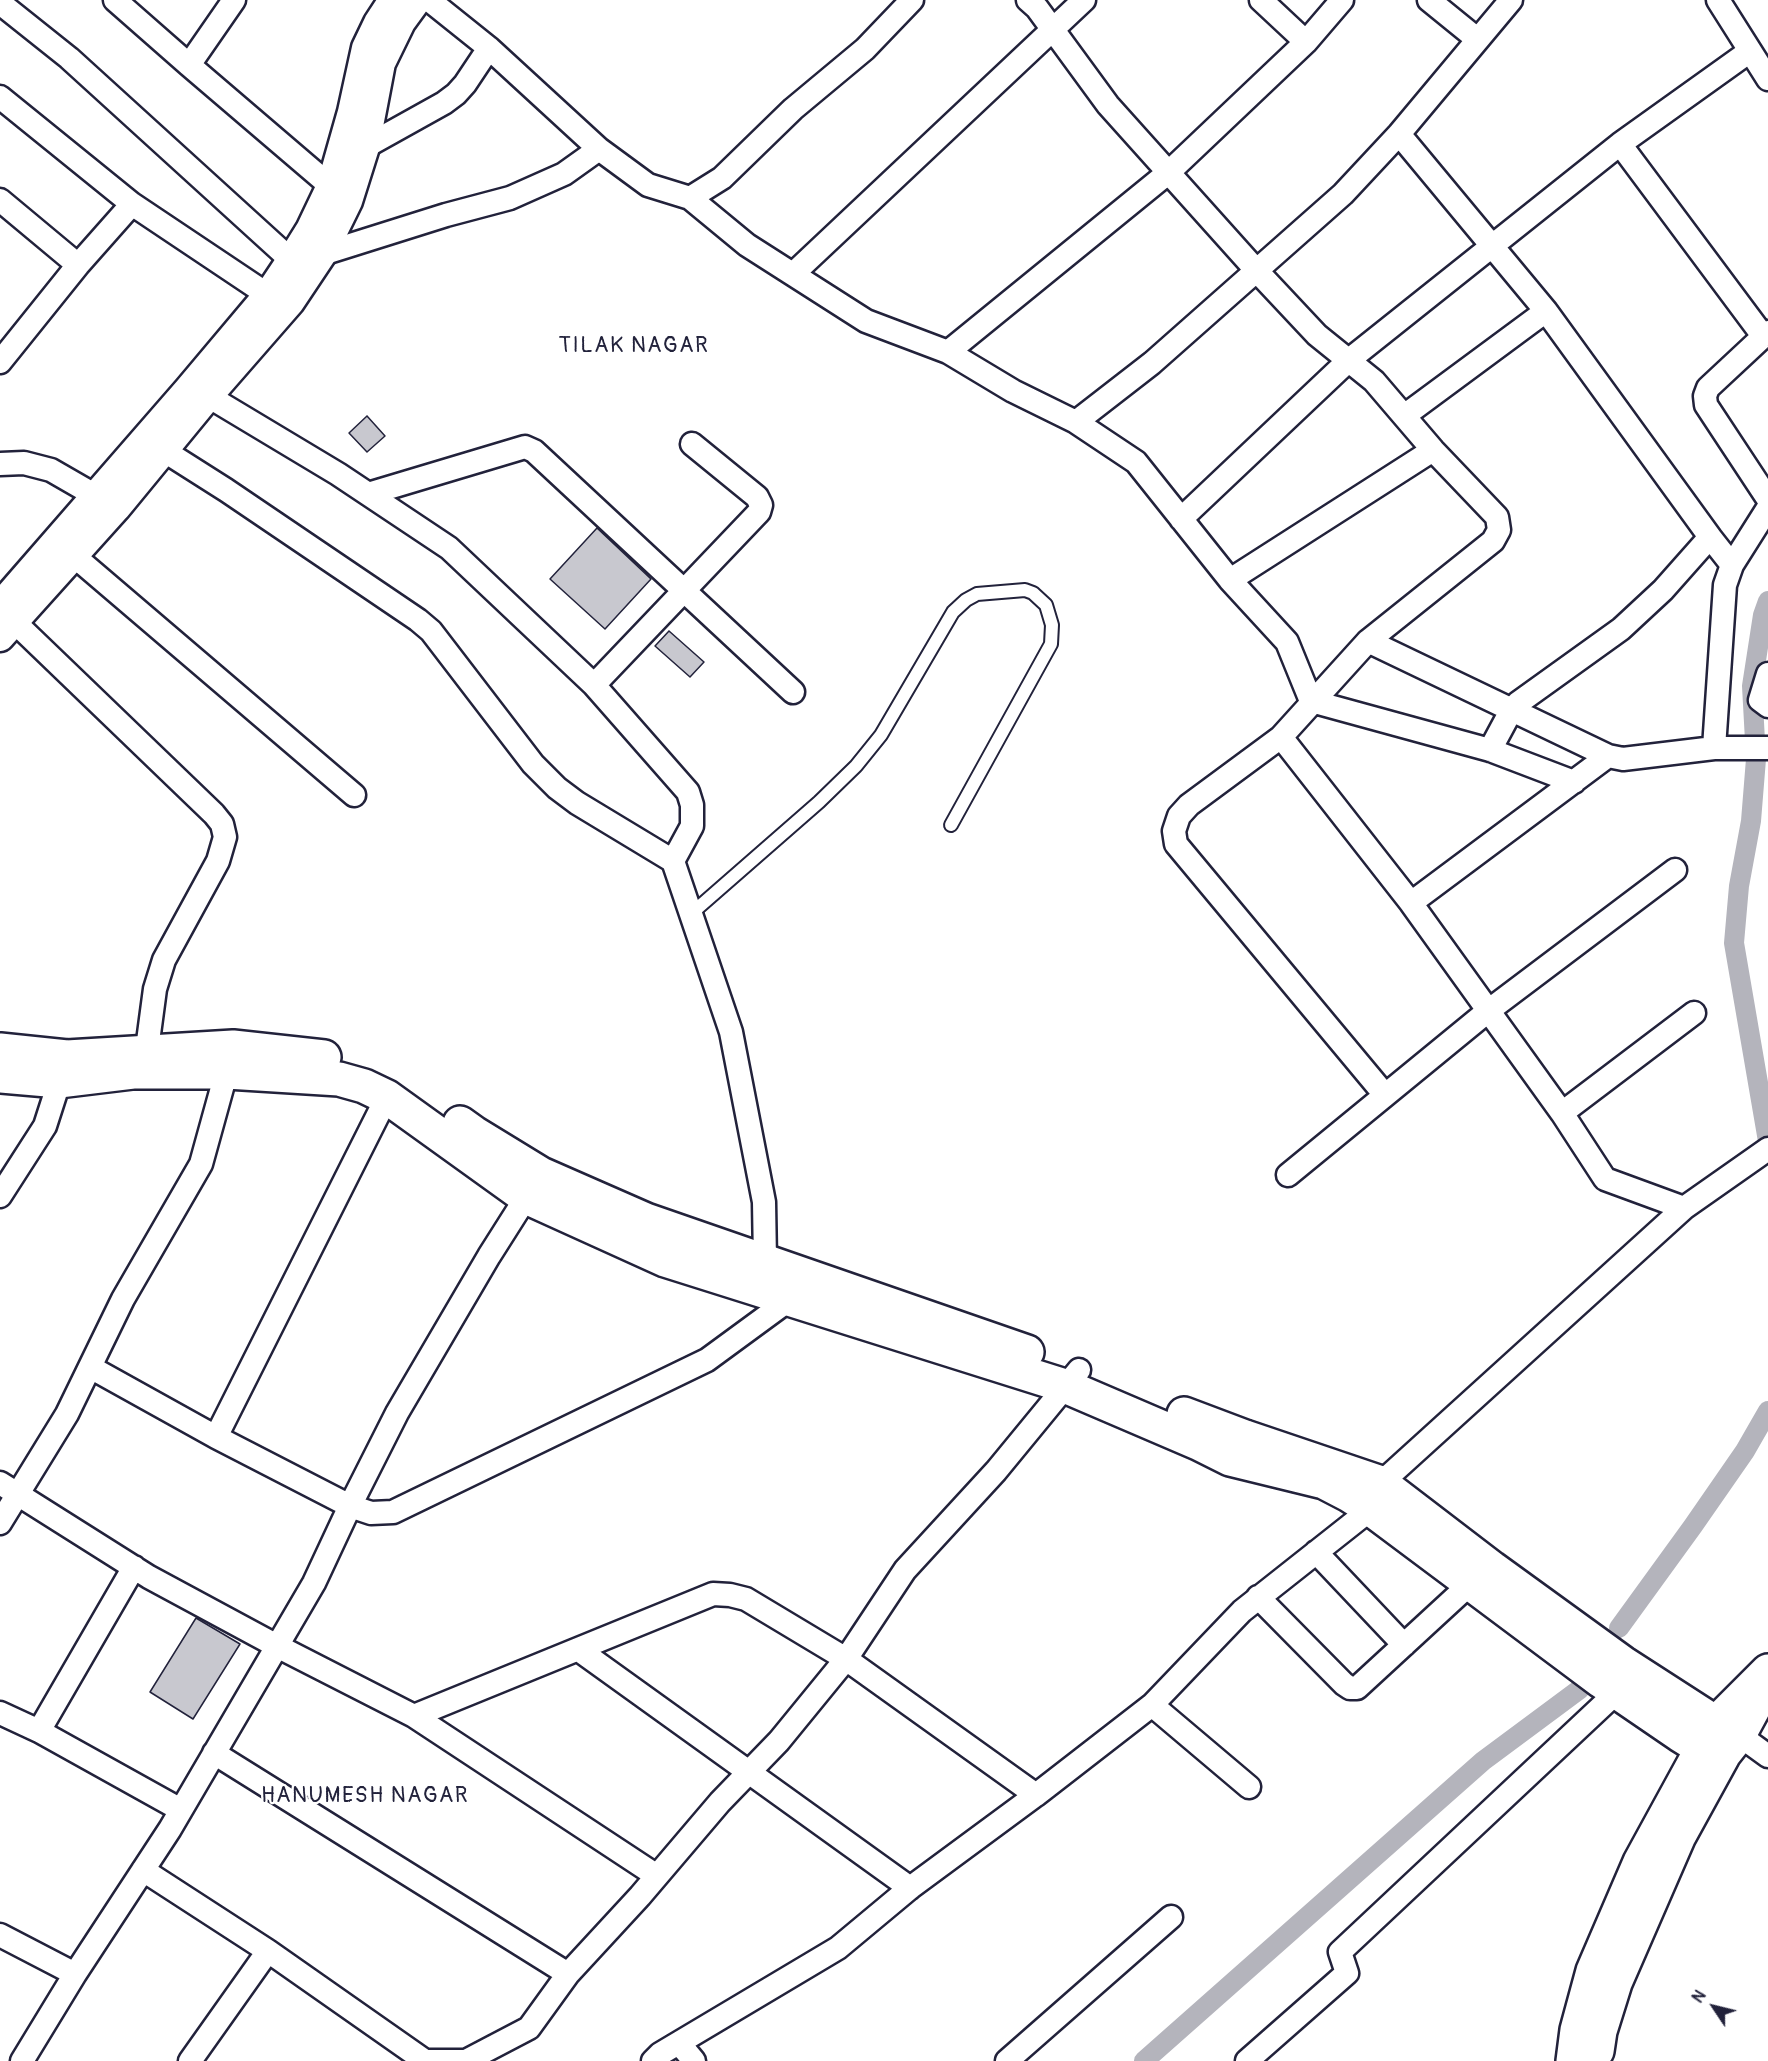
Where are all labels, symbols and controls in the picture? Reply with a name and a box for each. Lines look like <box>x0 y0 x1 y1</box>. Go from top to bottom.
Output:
district label: TILAK NAGAR <box>559 333 709 359</box>
district label: HANUMESH NAGAR <box>261 1783 469 1809</box>
north arrow <box>1684 1977 1744 2037</box>
text: N <box>1688 1987 1711 2007</box>

